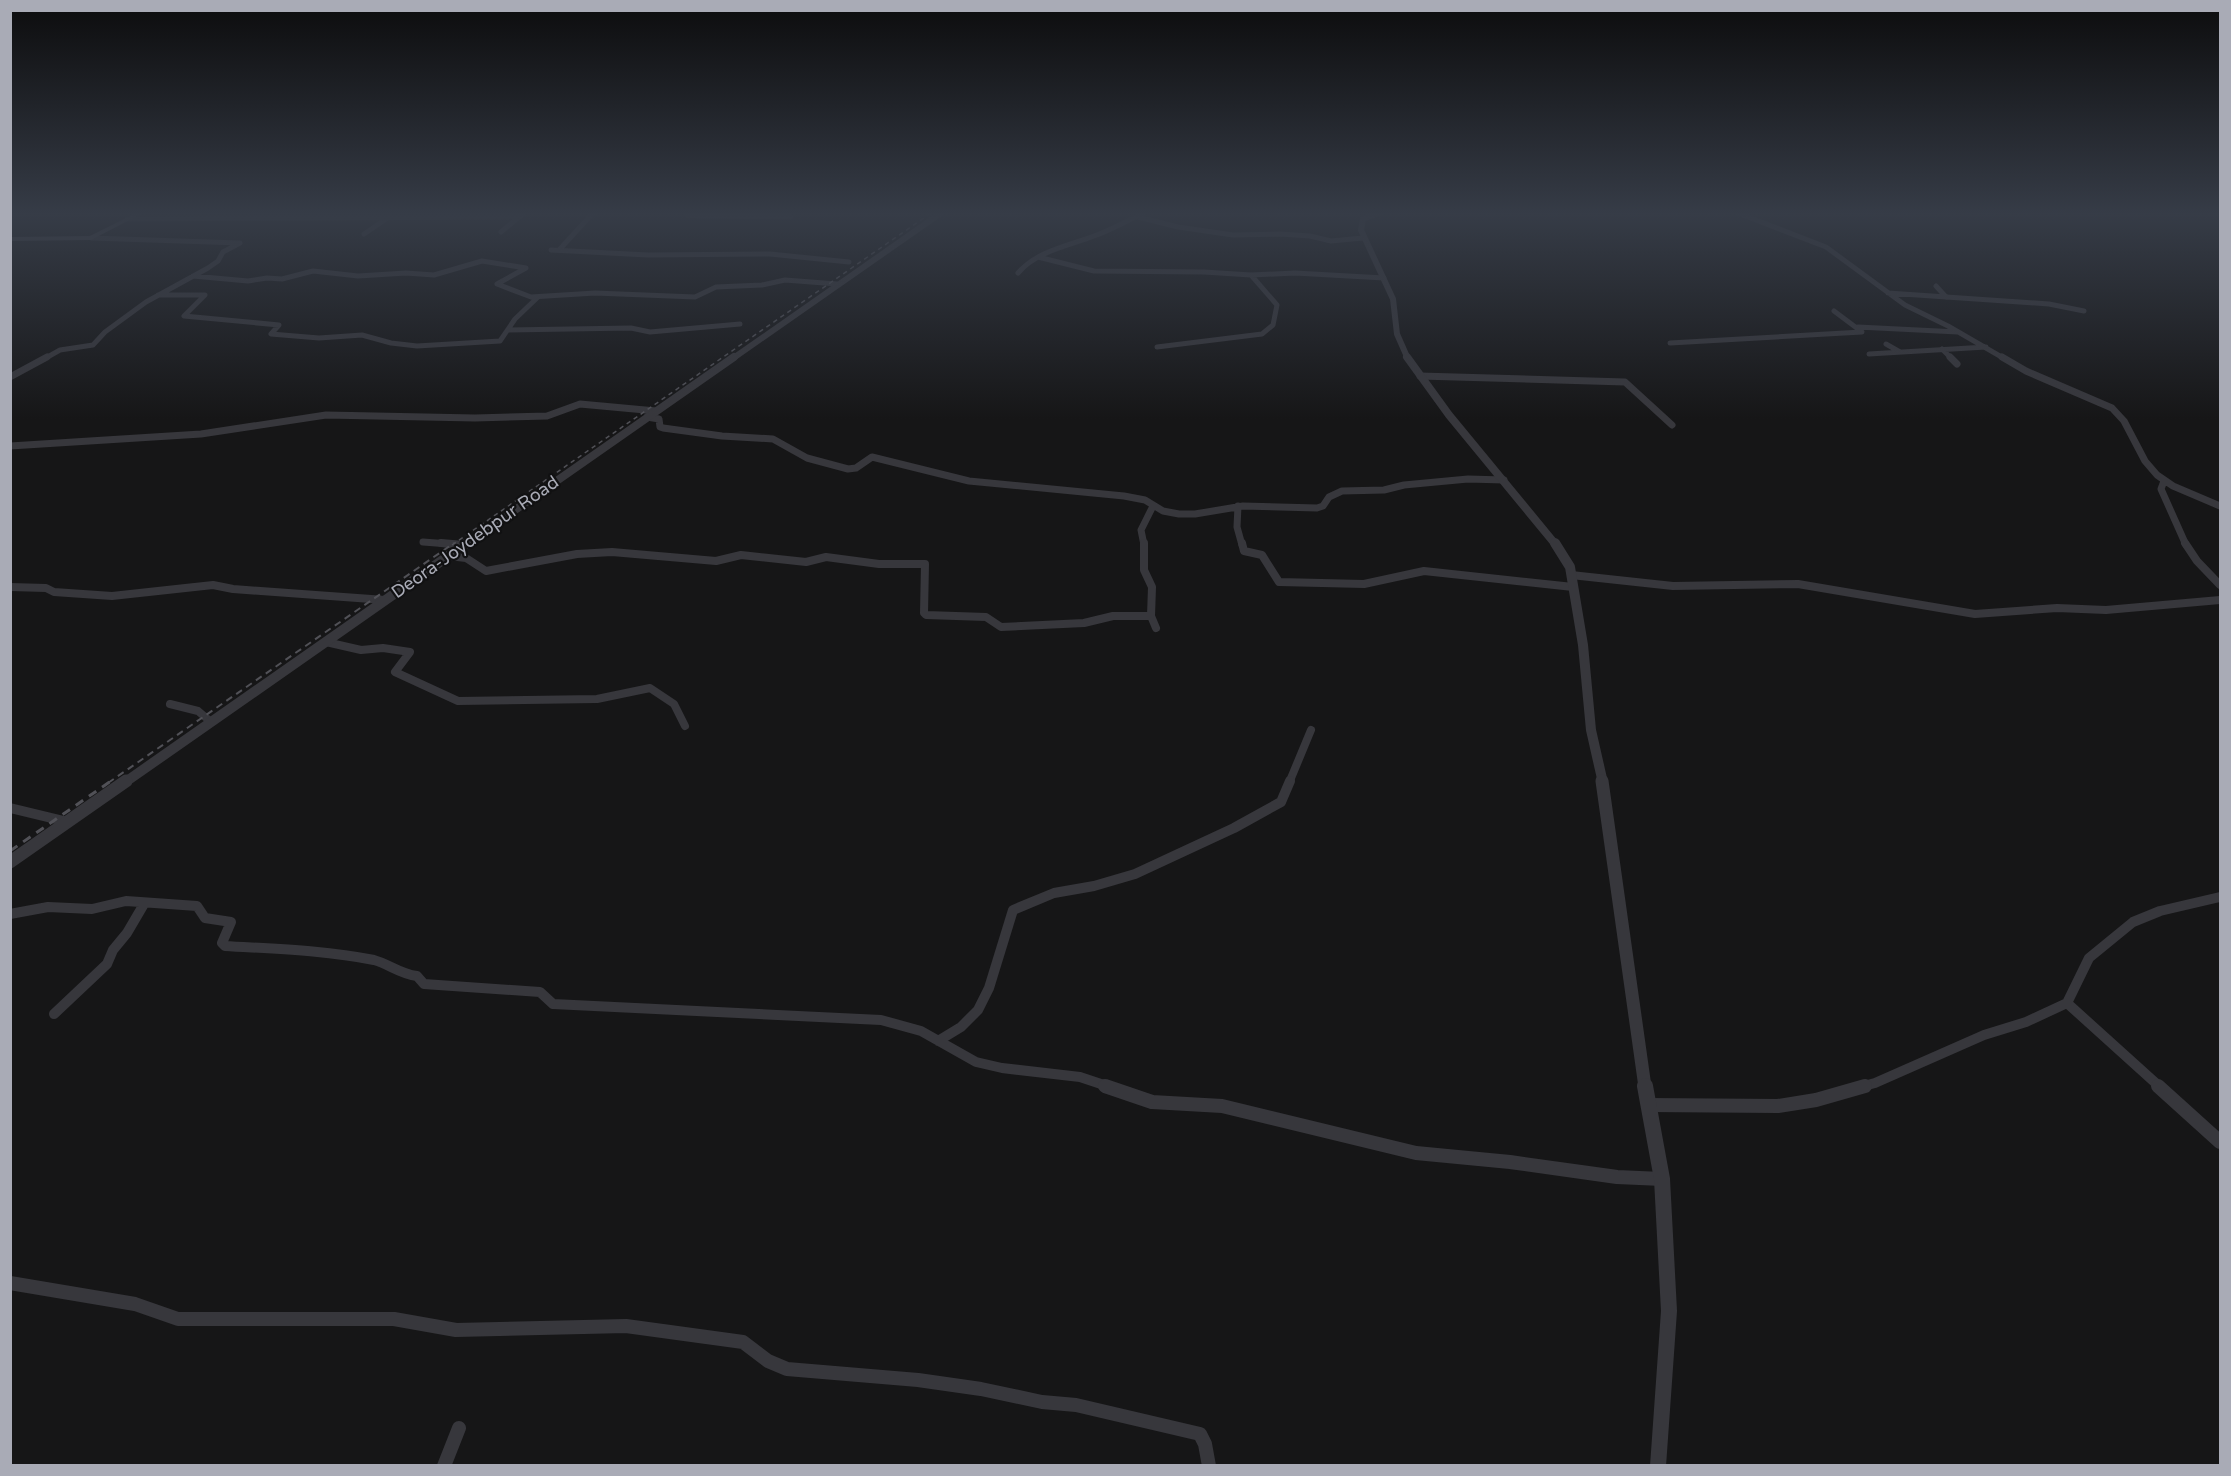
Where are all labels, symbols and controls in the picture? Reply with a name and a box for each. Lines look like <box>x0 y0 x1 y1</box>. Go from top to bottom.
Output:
street label: Deora-Joydebpur Road <box>387 471 563 603</box>

